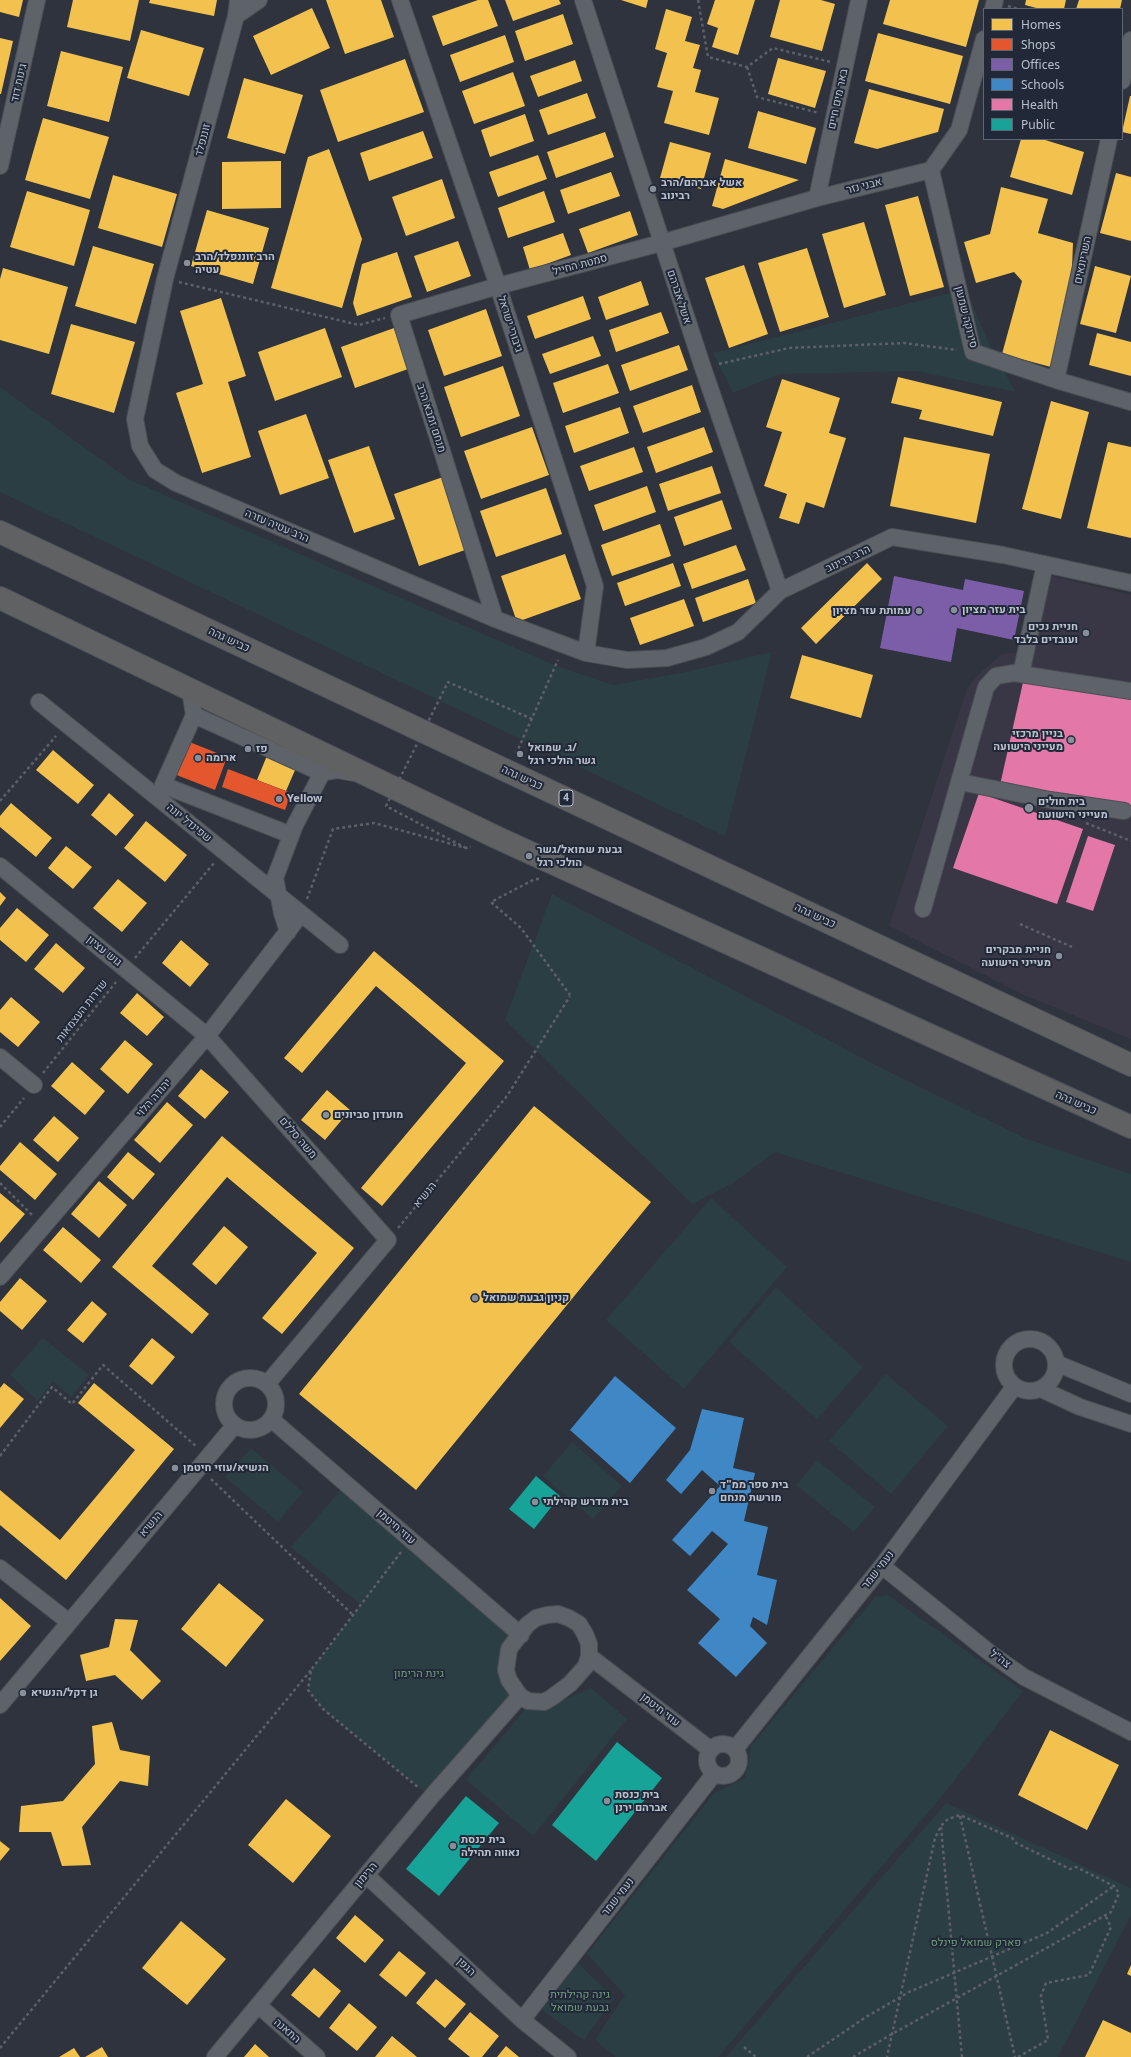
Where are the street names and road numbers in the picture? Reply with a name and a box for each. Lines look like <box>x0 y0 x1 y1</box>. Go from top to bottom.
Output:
street label: גינות דוד <box>8 62 30 104</box>
street label: באר מים חיים <box>825 68 851 130</box>
street label: זוננפלד <box>192 122 214 158</box>
street label: אבני נזר <box>845 175 883 197</box>
street label: השריונאים <box>1072 235 1094 285</box>
street label: סמטת החייל <box>551 251 609 279</box>
street label: אשל אברהם <box>664 268 694 326</box>
street label: סירוקה שמעון <box>952 285 980 349</box>
street label: גיבורי ישראל <box>495 294 525 354</box>
street label: מנחם זמבא הרב <box>414 382 448 454</box>
street label: הרב עטיה עזרה <box>243 507 311 545</box>
street label: הרב רבינוב <box>824 543 872 575</box>
street label: כביש גהה <box>206 625 252 655</box>
street label: כביש גהה <box>499 763 545 793</box>
road number: 4 <box>559 790 573 806</box>
street label: שפינדל יונה <box>164 801 214 845</box>
street label: כביש גהה <box>792 901 838 931</box>
street label: גוש עציון <box>84 933 124 969</box>
street label: שדרות העצמאות <box>53 977 111 1045</box>
street label: יהודה הלוי <box>134 1076 174 1120</box>
street label: כביש גהה <box>1053 1088 1099 1118</box>
street label: משה סללם <box>277 1115 319 1161</box>
street label: הנשיא <box>411 1179 439 1211</box>
street label: עוזי חיטמן <box>374 1507 418 1547</box>
street label: הנשיא <box>136 1508 166 1540</box>
street label: נעמי שמר <box>859 1548 897 1592</box>
street label: צה"ל <box>987 1647 1013 1671</box>
street label: עוזי חיטמן <box>638 1690 682 1730</box>
street label: הרימון <box>352 1860 380 1890</box>
street label: נעמי שמר <box>599 1875 637 1919</box>
street label: הגפן <box>454 1955 478 1979</box>
street label: התאנה <box>271 2016 303 2046</box>

